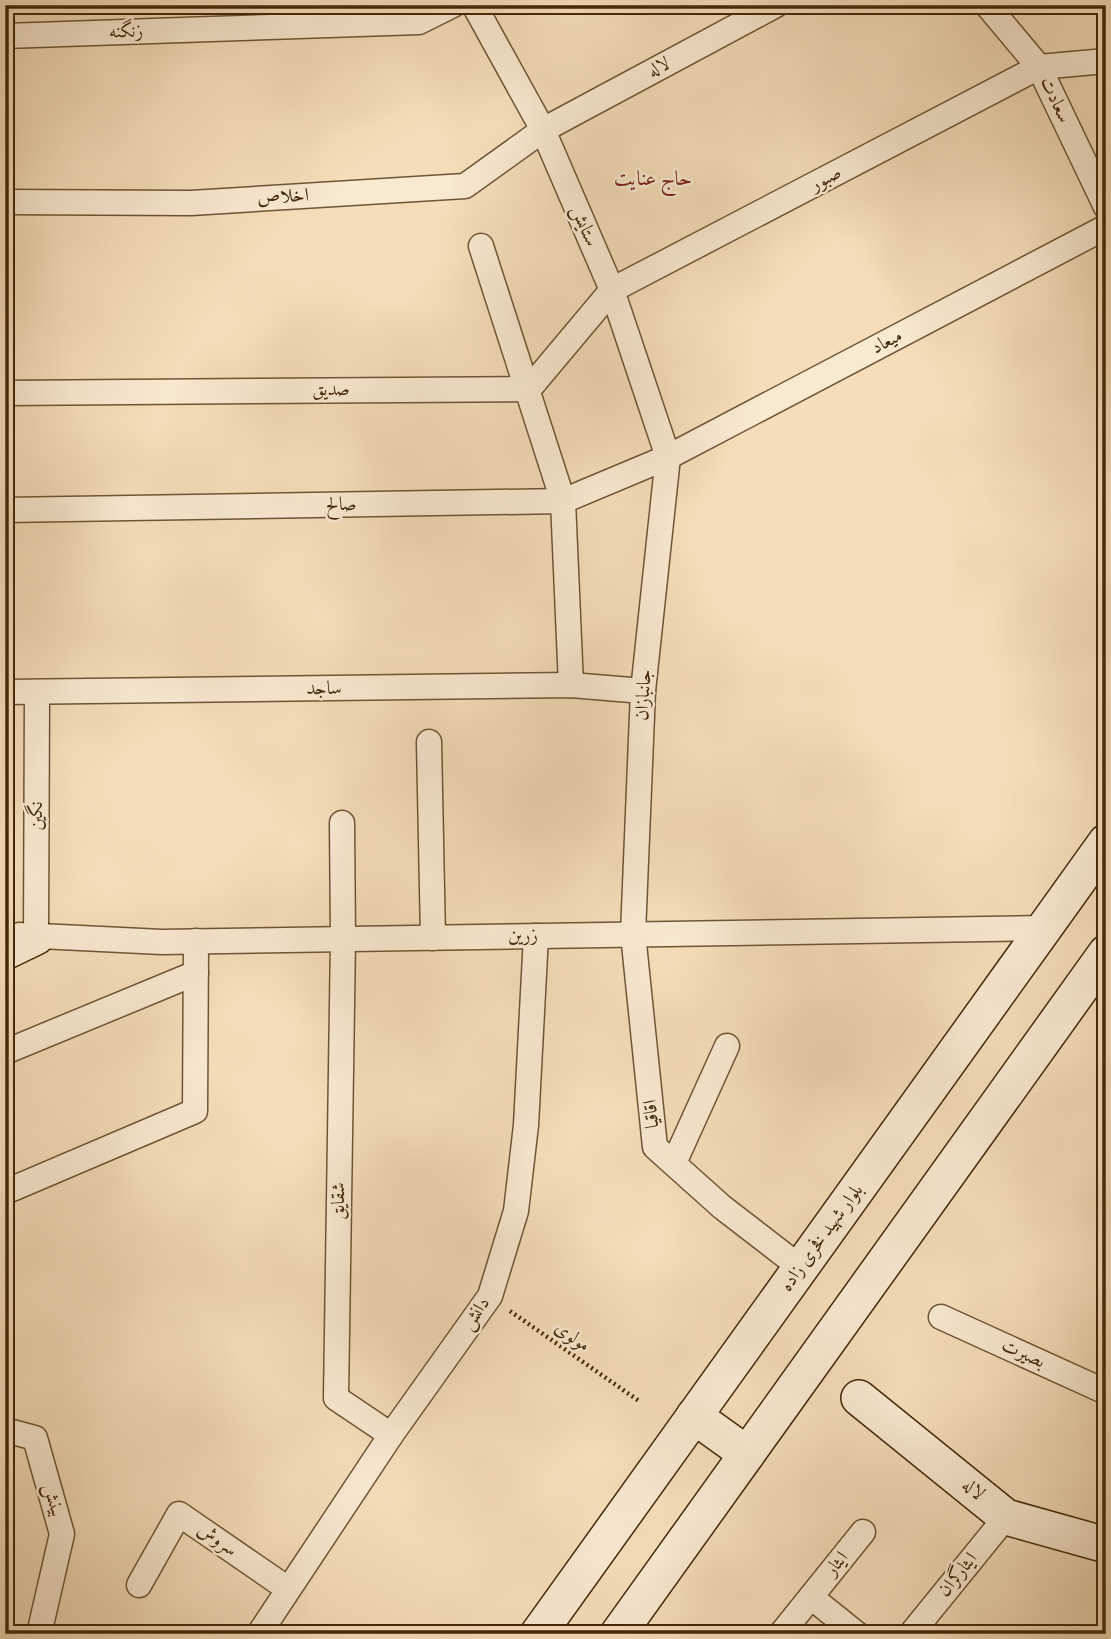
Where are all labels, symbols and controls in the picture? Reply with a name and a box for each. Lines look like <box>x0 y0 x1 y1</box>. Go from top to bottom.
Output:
street label: زنگنه <box>108 17 144 46</box>
street label: لاله <box>643 51 675 85</box>
street label: سعادت <box>1033 73 1077 127</box>
street label: صبور <box>804 160 846 199</box>
district label: حاج عنایت <box>614 165 692 197</box>
street label: اخلاص <box>256 183 310 211</box>
street label: ستایش <box>564 201 604 251</box>
street label: میعاد <box>867 323 907 361</box>
street label: صدیق <box>312 377 350 403</box>
street label: صالح <box>325 492 357 520</box>
street label: جانبازان <box>629 669 659 721</box>
street label: ساجد <box>306 676 342 702</box>
street label: نگین <box>23 801 50 831</box>
street label: زرین <box>508 923 538 949</box>
street label: اقاقیا <box>638 1098 666 1130</box>
street label: بلوار شهید فخری زاده <box>774 1179 870 1297</box>
street label: شقایق <box>326 1182 352 1220</box>
street label: دانش <box>455 1292 497 1336</box>
street label: مولوی <box>549 1315 595 1359</box>
street label: بصیرت <box>997 1333 1049 1375</box>
street label: لاله <box>956 1473 990 1507</box>
street label: بینش <box>36 1481 70 1519</box>
street label: سروش <box>192 1517 242 1563</box>
street label: ایثار <box>818 1546 855 1583</box>
street label: ایثارگران <box>931 1547 984 1603</box>

